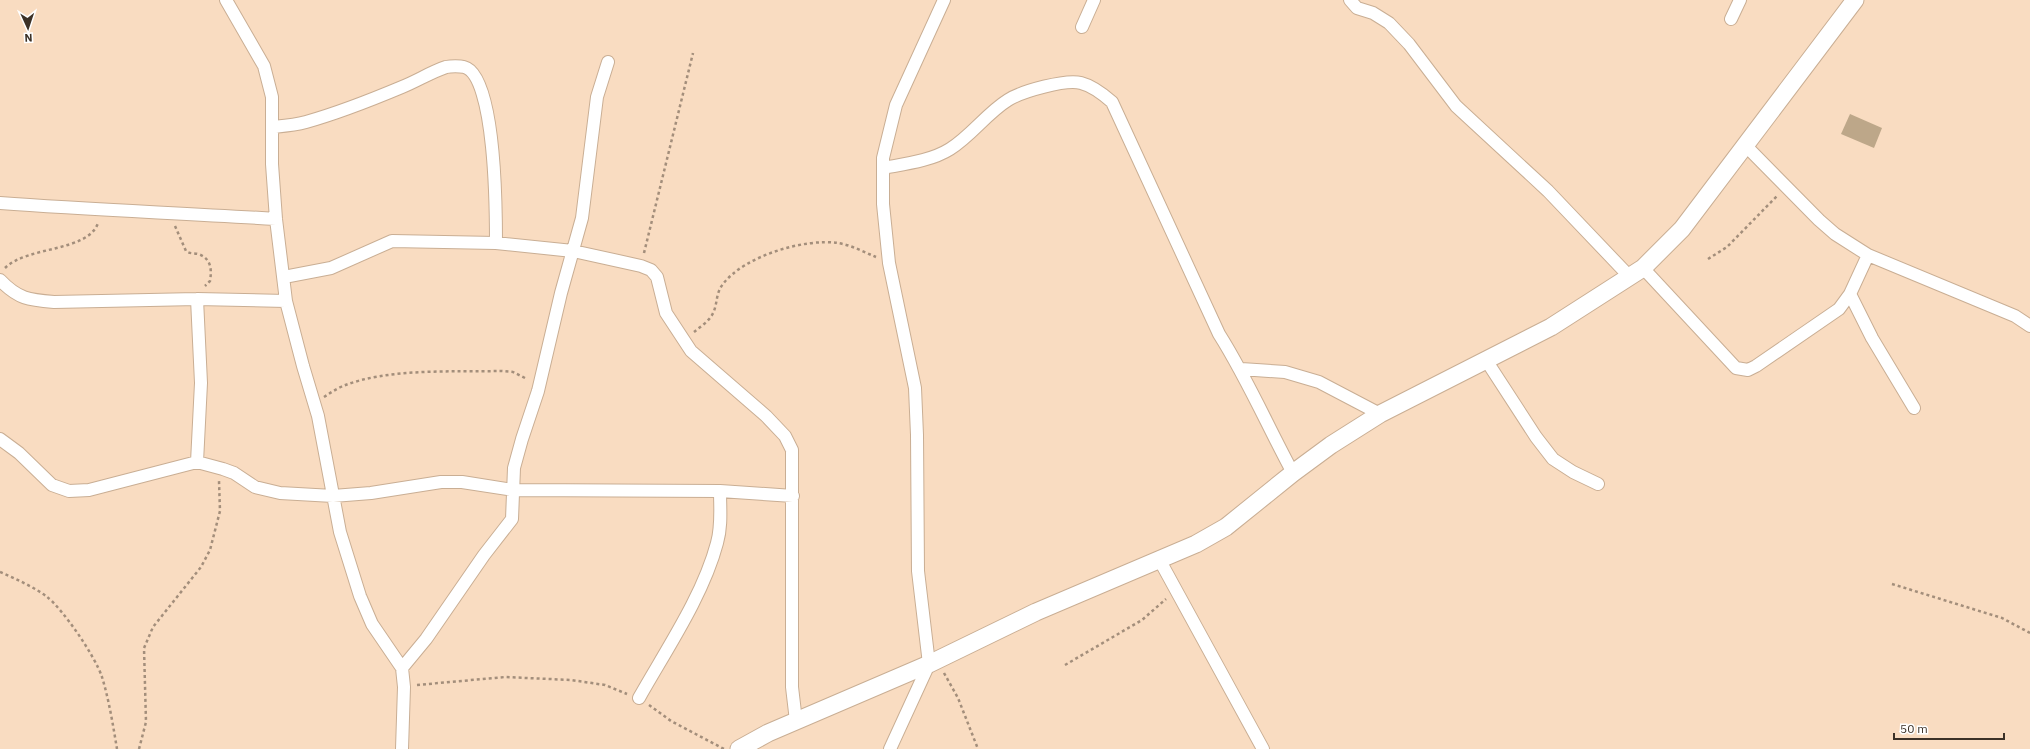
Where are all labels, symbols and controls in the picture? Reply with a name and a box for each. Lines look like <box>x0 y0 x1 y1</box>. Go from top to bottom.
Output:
north arrow <box>8 8 48 48</box>
text: N <box>24 31 33 45</box>
scale bar <box>1894 715 2004 741</box>
text: 50 m <box>1900 721 1928 736</box>

